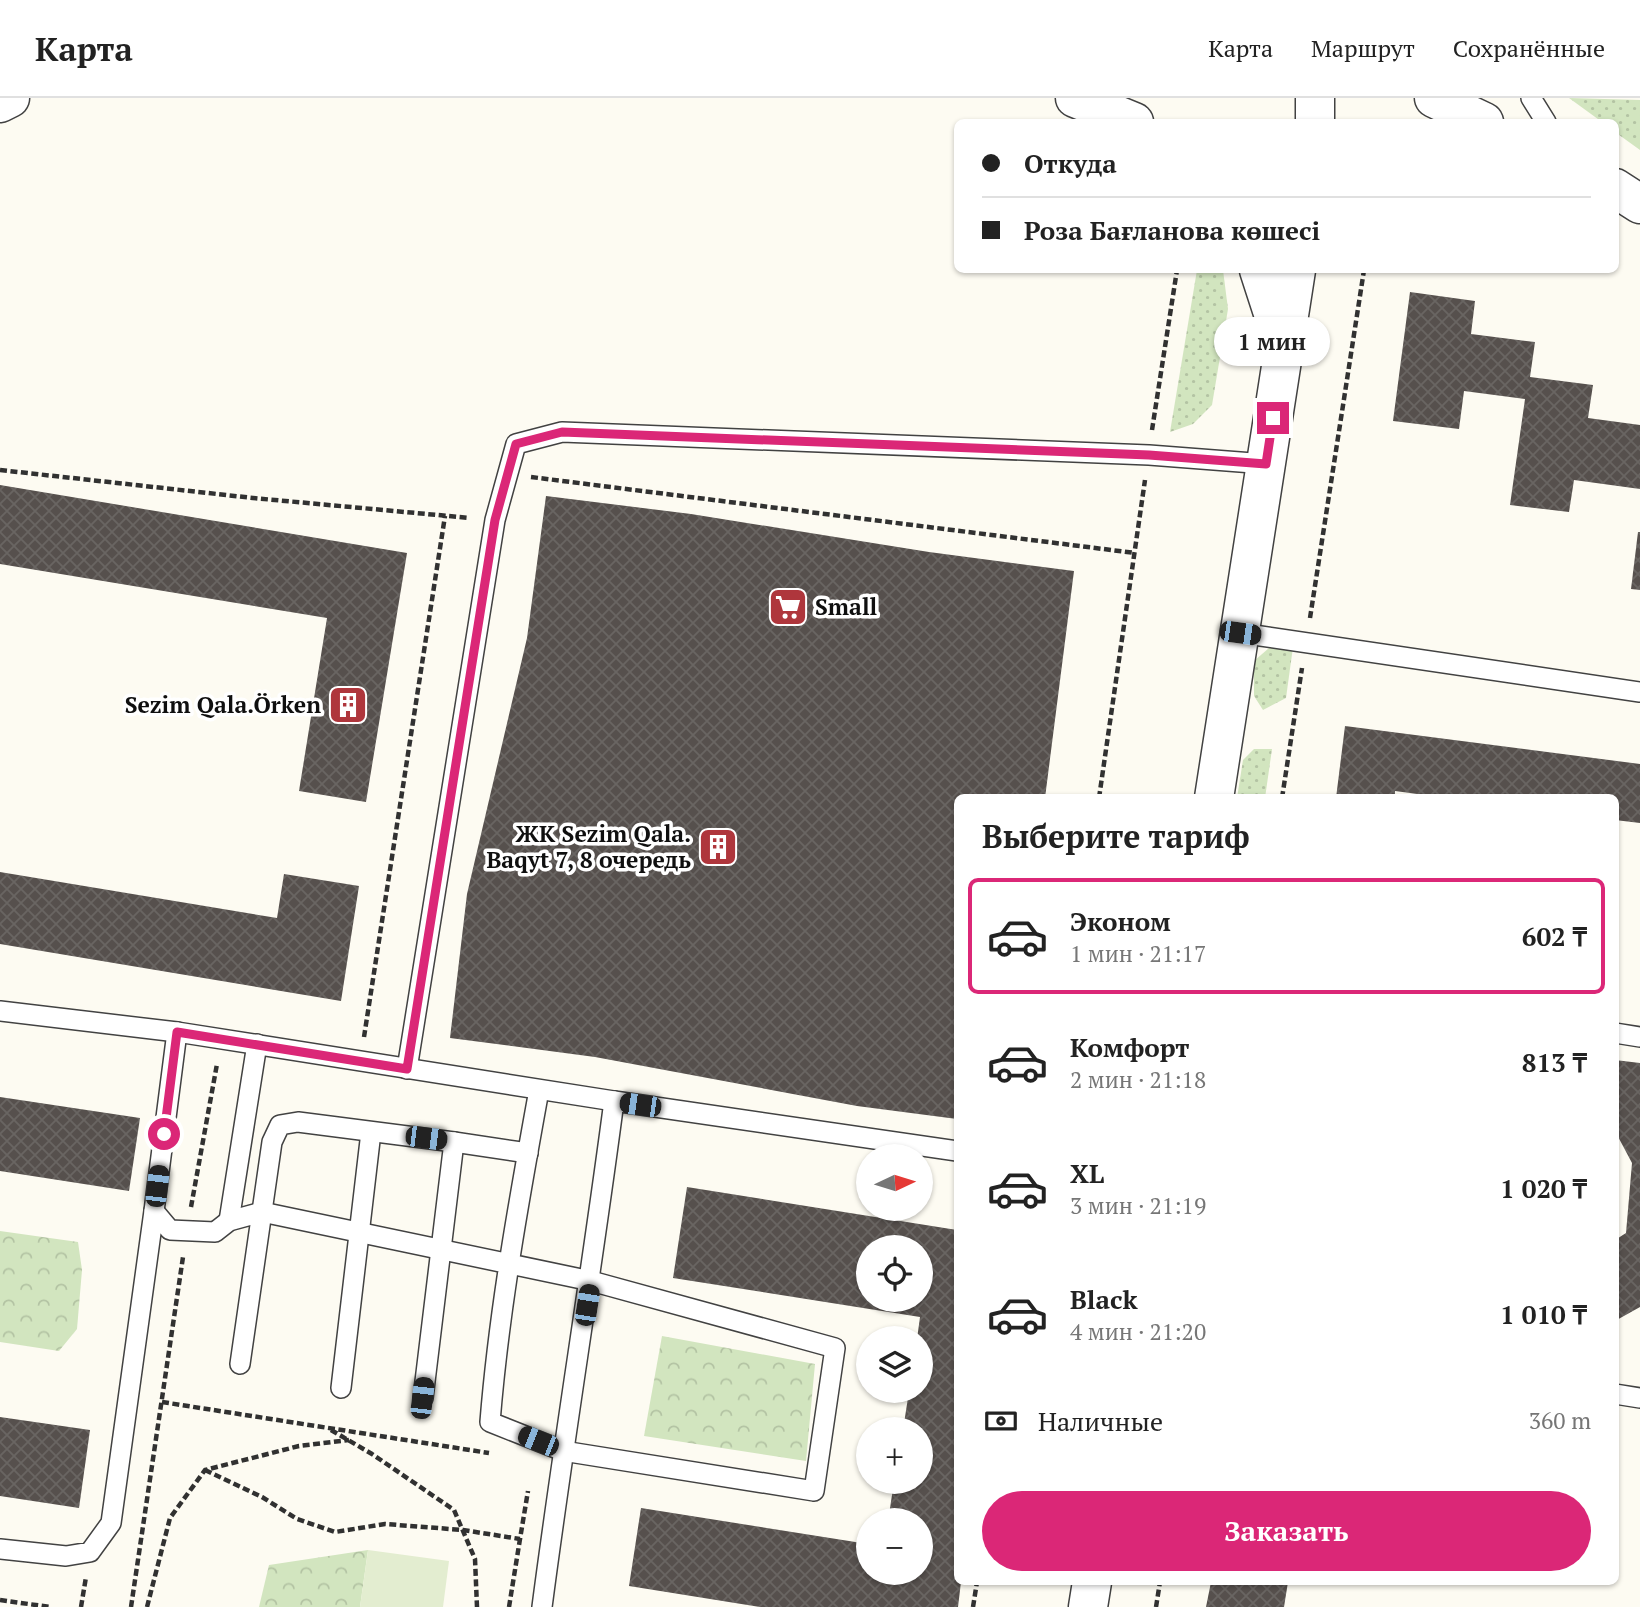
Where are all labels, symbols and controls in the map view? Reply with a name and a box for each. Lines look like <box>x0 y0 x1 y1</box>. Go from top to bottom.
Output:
text: Карта <box>35 27 133 70</box>
text: Карта <box>1208 32 1273 64</box>
text: Маршрут <box>1311 32 1415 64</box>
text: Сохранённые <box>1453 32 1605 64</box>
text: Откуда <box>1024 146 1117 180</box>
text: Роза Бағланова көшесі <box>1024 213 1320 247</box>
callout: 1 мин <box>1215 316 1331 366</box>
text: 1 мин <box>1238 326 1306 357</box>
route end <box>1257 402 1289 434</box>
supermarket icon: Small <box>767 586 809 628</box>
place label: Small <box>815 591 878 622</box>
car <box>1218 620 1263 646</box>
building icon: Sezim Qala.Örken <box>327 684 369 726</box>
place label: Sezim Qala.Örken <box>125 689 321 720</box>
text: Выберите тариф <box>982 815 1250 857</box>
place label: ЖК Sezim Qala. Baqyt 7, 8 очередь <box>486 818 691 875</box>
building icon: ЖК Sezim Qala. Baqyt 7, 8 очередь <box>697 826 739 868</box>
text: Эконом <box>1070 904 1171 938</box>
icon: car <box>986 905 1049 968</box>
text: 602 ₸ <box>1522 919 1587 953</box>
text: 1 мин · 21:17 <box>1070 938 1206 969</box>
text: Комфорт <box>1070 1030 1189 1064</box>
icon: car <box>986 1031 1049 1094</box>
text: 813 ₸ <box>1522 1045 1587 1079</box>
text: 2 мин · 21:18 <box>1070 1064 1206 1095</box>
car <box>618 1092 663 1118</box>
route start <box>148 1118 180 1150</box>
car <box>404 1125 449 1151</box>
north arrow <box>856 1144 933 1222</box>
map controls <box>856 1144 933 1585</box>
text: XL <box>1070 1156 1104 1190</box>
icon: car <box>986 1157 1049 1220</box>
car <box>145 1164 170 1208</box>
text: 1 020 ₸ <box>1500 1171 1587 1205</box>
text: 3 мин · 21:19 <box>1070 1190 1206 1221</box>
button: locate <box>856 1235 933 1312</box>
text: Black <box>1070 1282 1138 1316</box>
car <box>574 1283 601 1327</box>
icon: car <box>986 1283 1049 1346</box>
text: 1 010 ₸ <box>1500 1297 1587 1331</box>
text: 4 мин · 21:20 <box>1070 1316 1206 1347</box>
button: layers <box>856 1326 933 1403</box>
car <box>410 1376 435 1420</box>
icon: cash <box>982 1402 1020 1440</box>
text: Наличные <box>1038 1404 1163 1438</box>
text: 360 m <box>1529 1405 1591 1436</box>
button: + <box>856 1417 933 1494</box>
car <box>515 1423 562 1459</box>
button: Заказать <box>982 1491 1591 1571</box>
button: − <box>856 1508 933 1585</box>

